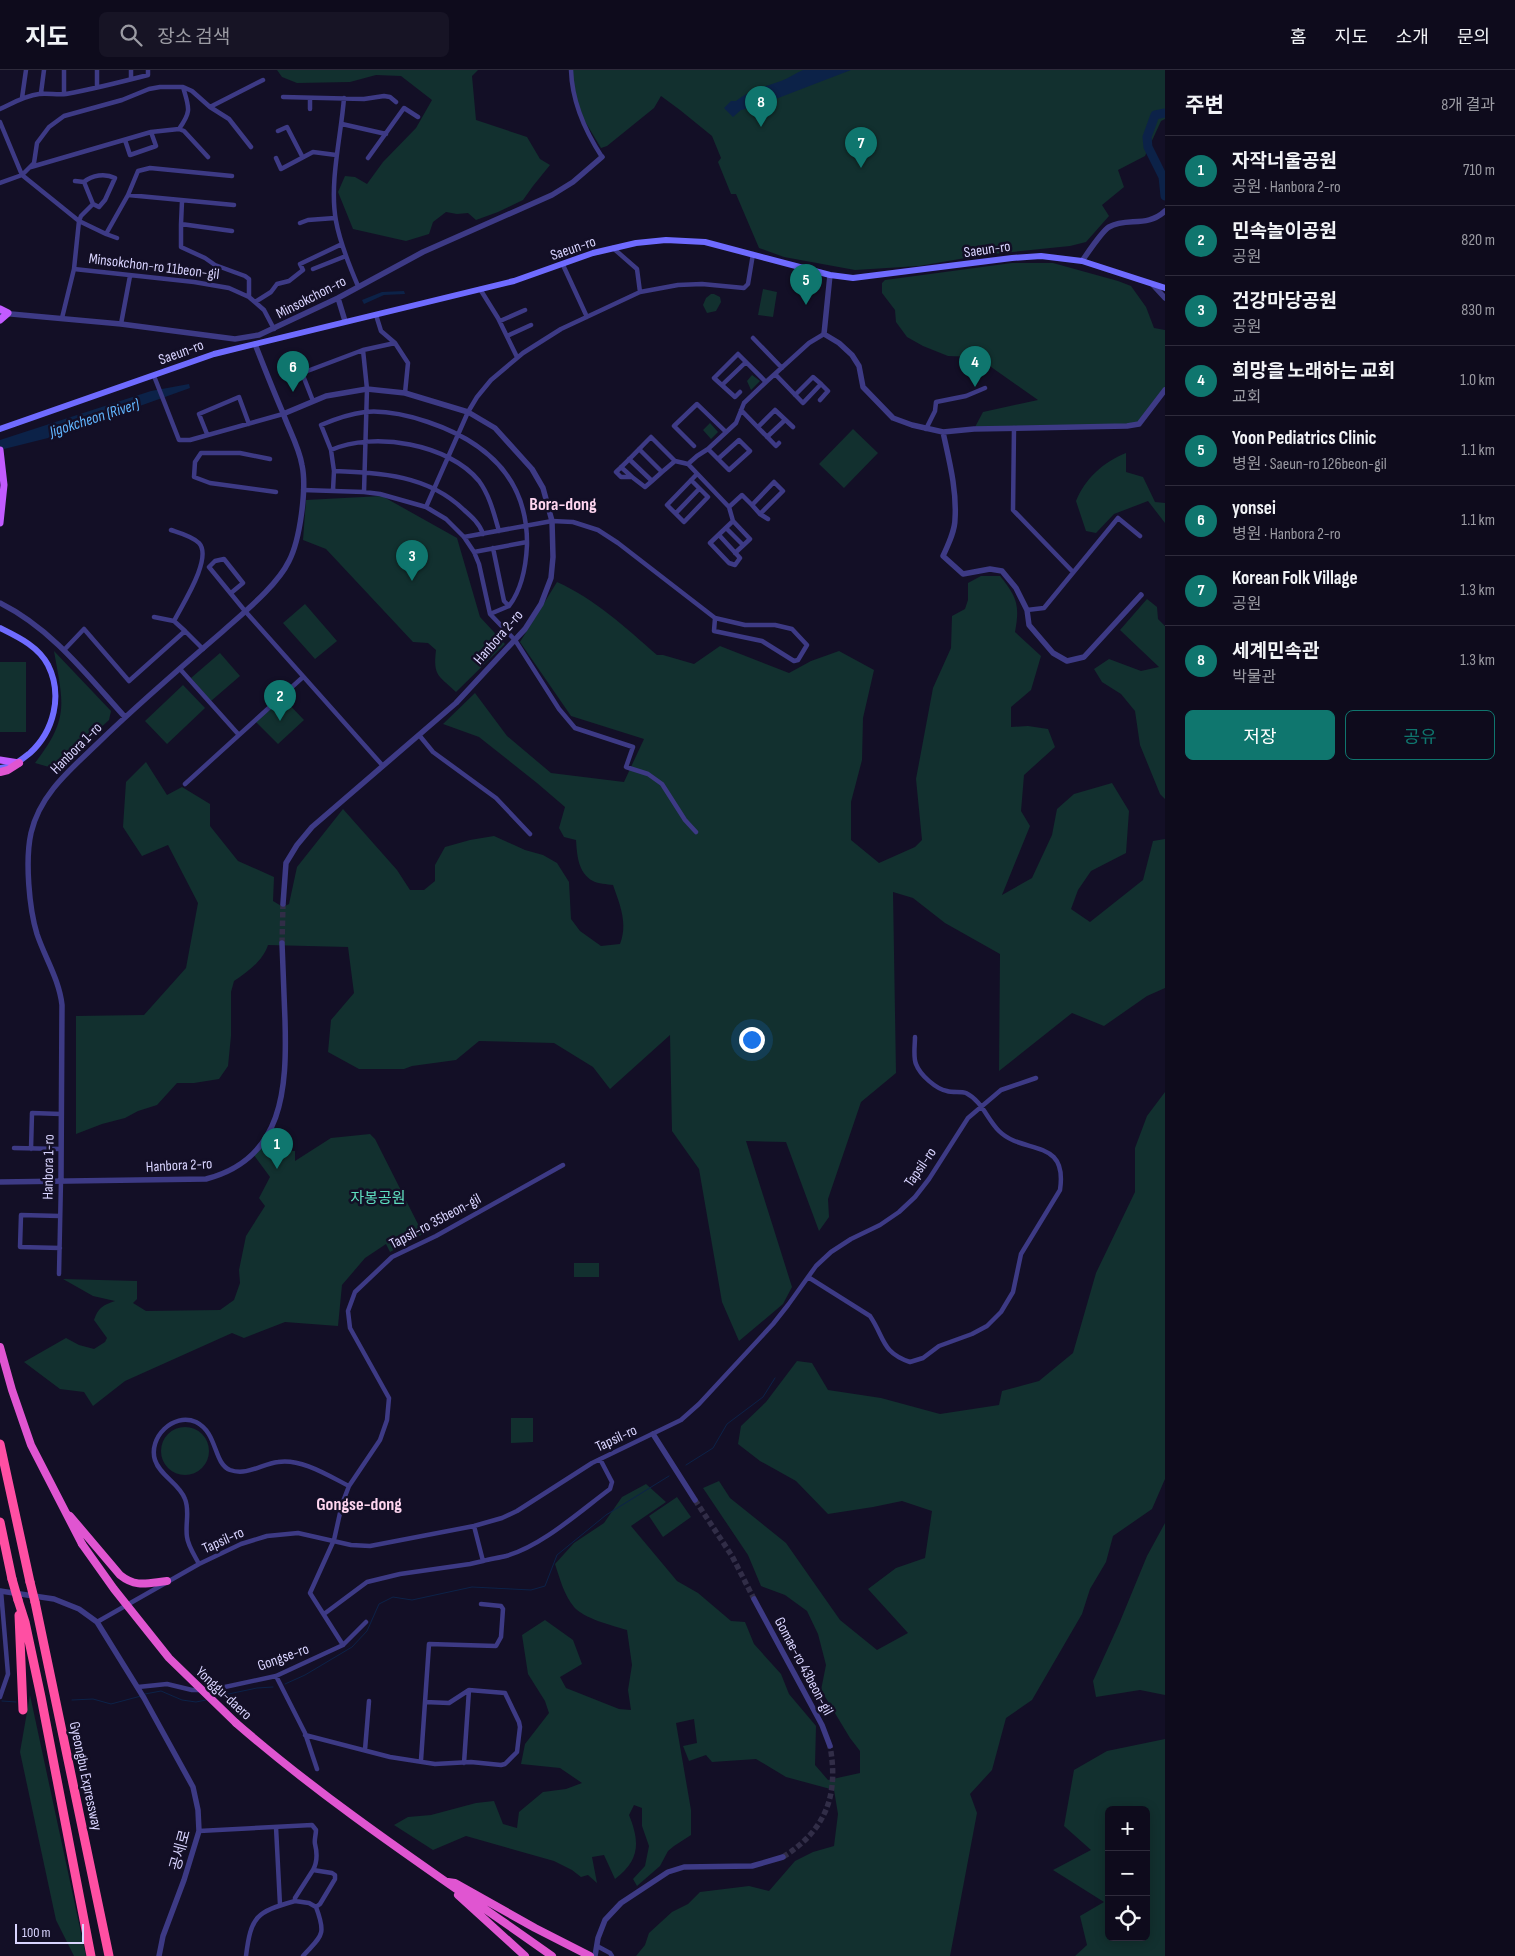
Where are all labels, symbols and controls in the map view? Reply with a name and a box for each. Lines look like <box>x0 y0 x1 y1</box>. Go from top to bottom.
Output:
search box <box>99 12 449 57</box>
icon: search <box>117 21 145 49</box>
text: 지도 <box>25 23 69 52</box>
text: 장소 검색 <box>157 26 230 49</box>
text: 홈 <box>1290 27 1307 48</box>
text: 지도 <box>1335 27 1368 48</box>
text: 소개 <box>1396 27 1429 48</box>
text: 문의 <box>1457 27 1490 48</box>
pin: 8 <box>745 86 777 127</box>
text: 주변 <box>1185 93 1224 118</box>
text: 8개 결과 <box>1441 96 1495 115</box>
pin: 7 <box>845 127 877 168</box>
text: 자작너울공원 <box>1232 150 1337 173</box>
text: 1 <box>1198 161 1204 180</box>
text: 710 m <box>1463 161 1495 180</box>
text: 공원 · Hanbora 2-ro <box>1232 178 1341 197</box>
text: 민속놀이공원 <box>1232 220 1337 243</box>
text: 2 <box>1197 231 1205 250</box>
text: 820 m <box>1461 231 1495 250</box>
street label: Saeun-ro <box>548 232 598 265</box>
street label: Saeun-ro <box>963 237 1012 262</box>
text: 공원 <box>1232 248 1261 267</box>
street label: Minsokchon-ro 11beon-gil <box>88 249 220 284</box>
pin: 5 <box>790 264 822 305</box>
street label: Minsokchon-ro <box>273 272 349 323</box>
text: 건강마당공원 <box>1232 290 1337 313</box>
text: 3 <box>1197 301 1205 320</box>
text: 830 m <box>1461 301 1495 320</box>
text: 공원 <box>1232 318 1261 337</box>
street label: Saeun-ro <box>156 336 206 369</box>
pin: 4 <box>959 346 991 387</box>
pin: 6 <box>277 351 309 392</box>
text: 희망을 노래하는 교회 <box>1232 360 1395 383</box>
text: 4 <box>1197 371 1205 390</box>
text: 1.0 km <box>1460 371 1495 390</box>
text: 교회 <box>1232 388 1261 407</box>
water label: Jigokcheon (River) <box>46 395 142 442</box>
text: Yoon Pediatrics Clinic <box>1232 427 1377 450</box>
text: 5 <box>1197 441 1205 460</box>
text: 1.1 km <box>1461 441 1495 460</box>
text: 병원 · Saeun-ro 126beon-gil <box>1232 455 1387 474</box>
district label: Bora-dong <box>529 494 597 515</box>
text: yonsei <box>1232 497 1276 520</box>
text: 6 <box>1197 511 1205 530</box>
text: 1.1 km <box>1461 511 1495 530</box>
text: 병원 · Hanbora 2-ro <box>1232 525 1341 544</box>
pin: 3 <box>396 540 428 581</box>
text: Korean Folk Village <box>1232 567 1358 590</box>
text: 7 <box>1198 581 1204 600</box>
text: 1.3 km <box>1460 581 1495 600</box>
text: 공원 <box>1232 595 1261 614</box>
street label: Hanbora 2-ro <box>469 606 527 669</box>
text: 세계민속관 <box>1232 640 1319 663</box>
text: 8 <box>1197 651 1205 670</box>
text: 1.3 km <box>1460 651 1495 670</box>
text: 박물관 <box>1232 668 1276 687</box>
pin: 2 <box>264 680 296 721</box>
button: 저장 <box>1185 710 1335 760</box>
button: 공유 <box>1345 710 1495 760</box>
street label: Hanbora 1-ro <box>46 718 106 778</box>
your location <box>739 1027 765 1053</box>
pin: 1 <box>261 1128 293 1169</box>
street label: Hanbora 1-ro <box>38 1134 59 1200</box>
street label: Tapsil-ro <box>900 1144 941 1191</box>
street label: Hanbora 2-ro <box>145 1154 213 1177</box>
park label: 자봉공원 <box>350 1189 406 1208</box>
street label: Tapsil-ro 35beon-gil <box>386 1189 484 1254</box>
street label: Tapsil-ro <box>592 1421 640 1456</box>
district label: Gongse-dong <box>316 1494 402 1515</box>
street label: Tapsil-ro <box>199 1523 247 1558</box>
street label: Gomae-ro 43beon-gil <box>770 1614 837 1719</box>
street label: Gongse-ro <box>255 1639 311 1676</box>
street label: Yonggu-daero <box>191 1662 256 1724</box>
street label: Gyeongbu Expressway <box>65 1720 106 1833</box>
map controls <box>1105 1806 1150 1941</box>
button: + <box>1105 1806 1150 1851</box>
street label: 공세로 <box>166 1828 195 1873</box>
button: − <box>1105 1851 1150 1896</box>
button: locate <box>1105 1896 1150 1941</box>
scale bar <box>15 1921 84 1944</box>
text: 100 m <box>22 1924 51 1941</box>

